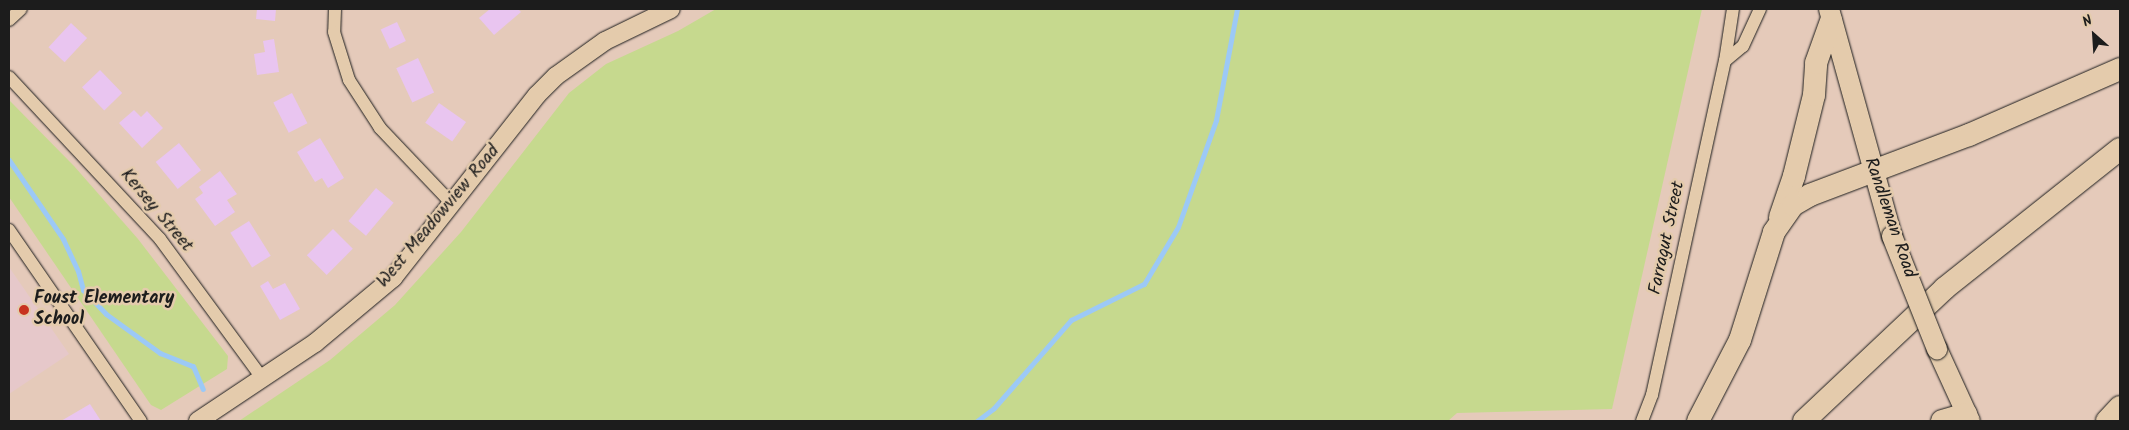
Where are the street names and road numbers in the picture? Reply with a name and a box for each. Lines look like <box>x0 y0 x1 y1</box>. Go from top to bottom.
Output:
street label: West Meadowview Road <box>373 141 505 293</box>
street label: Randleman Road <box>1858 155 1920 281</box>
street label: Kersey Street <box>115 165 197 257</box>
street label: Farragut Street <box>1645 179 1691 297</box>

